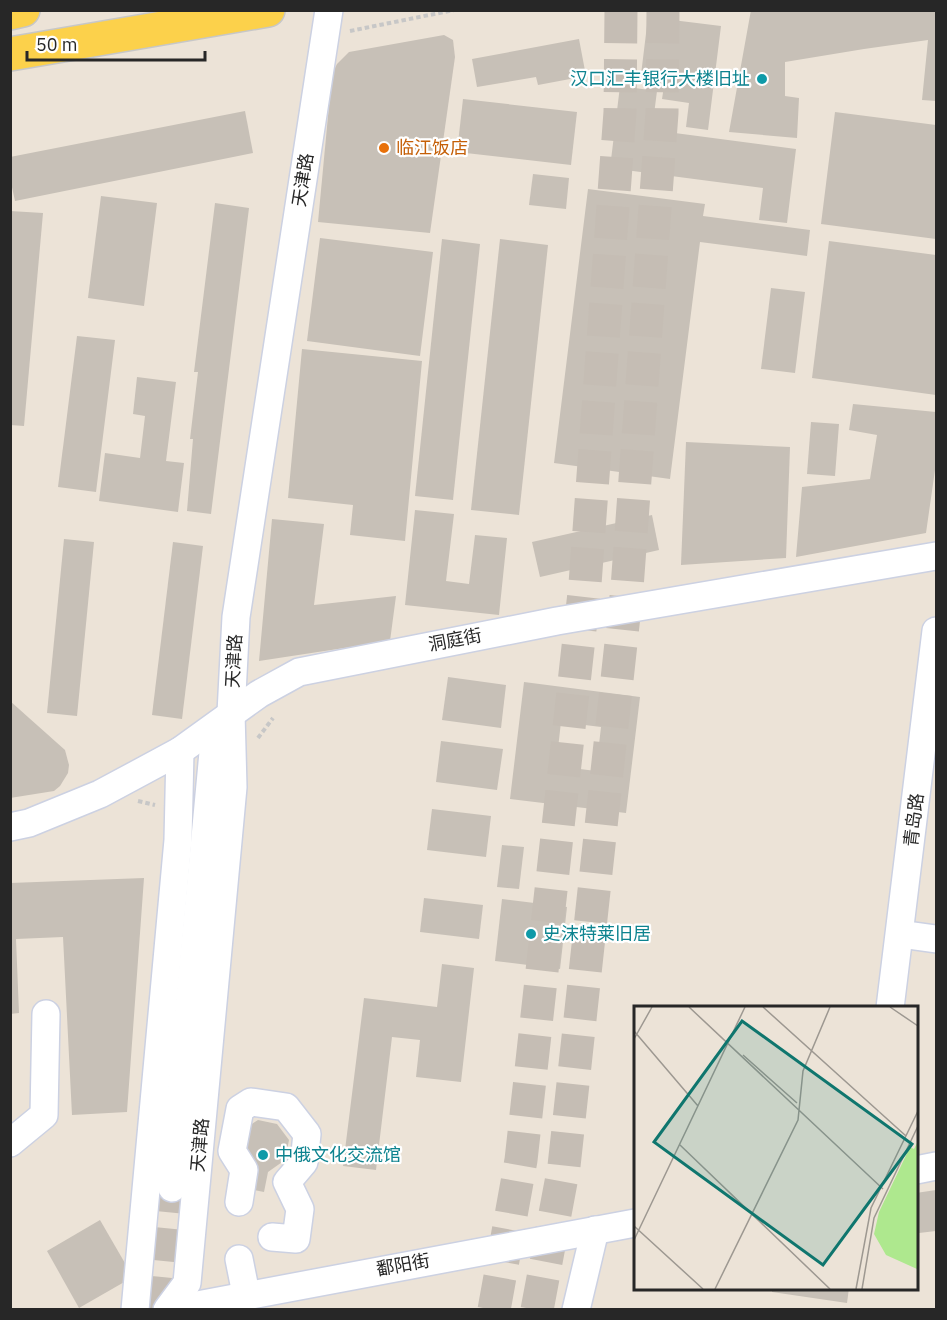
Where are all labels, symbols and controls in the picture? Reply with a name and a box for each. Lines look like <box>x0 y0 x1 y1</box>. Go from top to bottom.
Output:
scale bar <box>27 24 206 62</box>
text: 50 m <box>36 33 78 56</box>
place label: 汉口汇丰银行大楼旧址 <box>570 67 750 90</box>
marker: 汉口汇丰银行大楼旧址 <box>755 72 769 86</box>
place label: 临江饭店 <box>396 136 468 159</box>
marker: 临江饭店 <box>377 141 391 155</box>
street label: 天津路 <box>287 151 318 208</box>
street label: 洞庭街 <box>426 623 484 656</box>
street label: 天津路 <box>221 633 246 689</box>
street label: 青岛路 <box>899 792 928 848</box>
place label: 史沫特莱旧居 <box>543 922 651 945</box>
marker: 史沫特莱旧居 <box>524 927 538 941</box>
inset map <box>634 1006 917 1290</box>
street label: 天津路 <box>186 1117 213 1173</box>
place label: 中俄文化交流馆 <box>275 1143 401 1166</box>
marker: 中俄文化交流馆 <box>256 1148 270 1162</box>
street label: 鄱阳街 <box>374 1248 431 1281</box>

